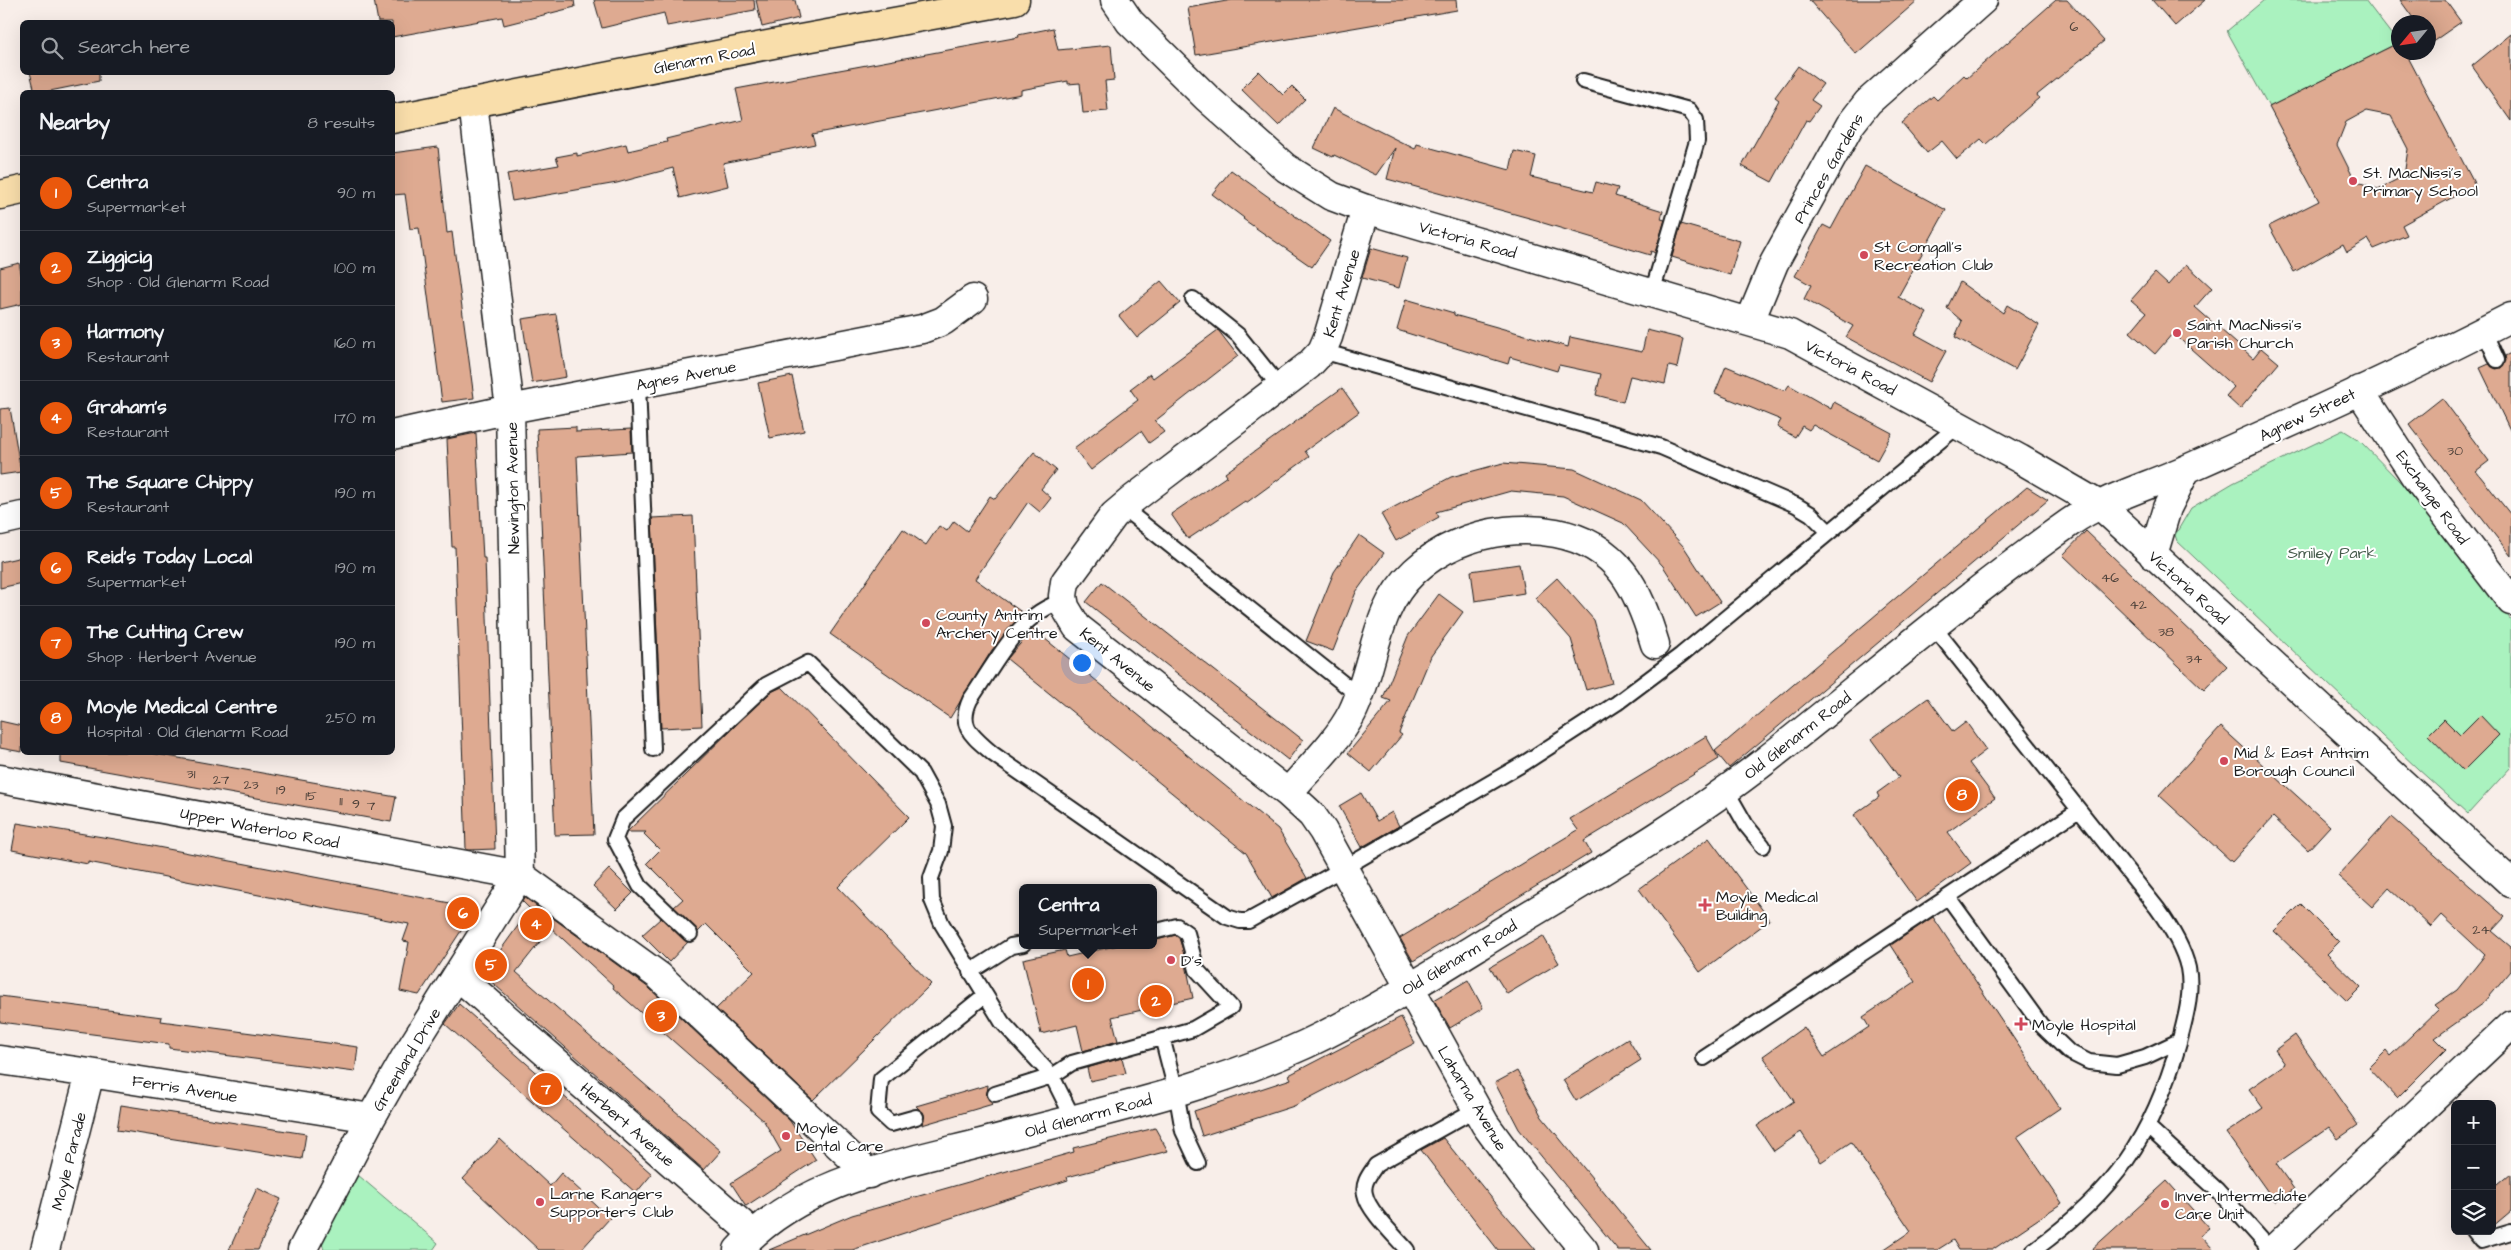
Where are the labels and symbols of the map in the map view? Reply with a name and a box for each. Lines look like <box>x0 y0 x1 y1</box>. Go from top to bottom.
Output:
north arrow <box>2391 15 2436 60</box>
house number: 6 <box>2070 17 2079 37</box>
street label: Glenarm Road <box>652 38 757 80</box>
street label: Princes Gardens <box>1788 109 1869 228</box>
place label: St. MacNissi's Primary School <box>2363 162 2478 203</box>
marker: St. MacNissi's Primary School <box>2347 175 2359 187</box>
street label: Victoria Road <box>1416 216 1519 264</box>
place label: St Comgall's Recreation Club <box>1874 236 1993 276</box>
street label: Kent Avenue <box>1318 246 1366 340</box>
marker: St Comgall's Recreation Club <box>1858 249 1870 261</box>
place label: Saint MacNissi's Parish Church <box>2187 314 2302 354</box>
marker: Saint MacNissi's Parish Church <box>2171 327 2183 339</box>
street label: Victoria Road <box>1801 335 1900 401</box>
street label: Agnes Avenue <box>634 355 739 397</box>
street label: Agnew Street <box>2256 383 2360 448</box>
street label: Newington Avenue <box>501 421 526 554</box>
house number: 30 <box>2447 441 2463 461</box>
street label: Exchange Road <box>2390 446 2474 550</box>
park label: Smiley Park <box>2288 542 2376 565</box>
street label: Victoria Road <box>2144 546 2233 630</box>
house number: 46 <box>2101 568 2119 588</box>
house number: 42 <box>2129 595 2147 615</box>
place label: County Antrim Archery Centre <box>936 604 1058 645</box>
marker: County Antrim Archery Centre <box>920 617 932 629</box>
house number: 38 <box>2158 622 2174 642</box>
street label: Kent Avenue <box>1075 623 1160 697</box>
house number: 34 <box>2186 649 2203 669</box>
your location <box>1069 650 1095 676</box>
street label: Old Glenarm Road <box>1739 687 1856 785</box>
place label: Mid & East Antrim Borough Council <box>2234 742 2369 783</box>
marker: Mid & East Antrim Borough Council <box>2218 755 2230 767</box>
house number: 31 <box>187 764 196 784</box>
house number: 27 <box>213 770 230 790</box>
house number: 23 <box>243 775 259 795</box>
pin: 8 <box>1946 776 1978 814</box>
house number: 19 <box>276 780 286 800</box>
house number: 15 <box>305 786 317 806</box>
house number: 11 <box>339 791 343 811</box>
house number: 9 <box>352 794 360 814</box>
house number: 7 <box>367 796 376 816</box>
street label: Upper Waterloo Road <box>178 802 341 854</box>
place label: Moyle Medical Building <box>1716 886 1818 927</box>
pin: 6 <box>447 894 479 932</box>
marker: Moyle Medical Building <box>1698 898 1712 912</box>
pin: 4 <box>520 905 552 943</box>
street label: Old Glenarm Road <box>1398 915 1521 1001</box>
house number: 24 <box>2472 920 2490 940</box>
pin: 5 <box>475 946 507 984</box>
place label: D's <box>1181 950 1202 972</box>
marker: D's <box>1165 954 1177 966</box>
pin: 1 <box>1072 965 1104 1003</box>
pin: 2 <box>1140 982 1172 1020</box>
pin: 3 <box>645 997 677 1035</box>
street label: Greenland Drive <box>367 1003 447 1115</box>
place label: Moyle Hospital <box>2032 1014 2136 1037</box>
marker: Moyle Hospital <box>2014 1017 2028 1031</box>
street label: Laharna Avenue <box>1432 1042 1512 1155</box>
street label: Ferris Avenue <box>131 1070 239 1108</box>
pin: 7 <box>530 1070 562 1108</box>
street label: Herbert Avenue <box>575 1078 680 1172</box>
street label: Old Glenarm Road <box>1022 1088 1154 1144</box>
street label: Moyle Parade <box>46 1109 93 1213</box>
place label: Moyle Dental Care <box>796 1117 884 1157</box>
marker: Moyle Dental Care <box>780 1130 792 1142</box>
place label: Larne Rangers Supporters Club <box>550 1183 673 1223</box>
place label: Inver Intermediate Care Unit <box>2175 1185 2307 1225</box>
marker: Larne Rangers Supporters Club <box>534 1196 546 1208</box>
marker: Inver Intermediate Care Unit <box>2159 1198 2171 1210</box>

